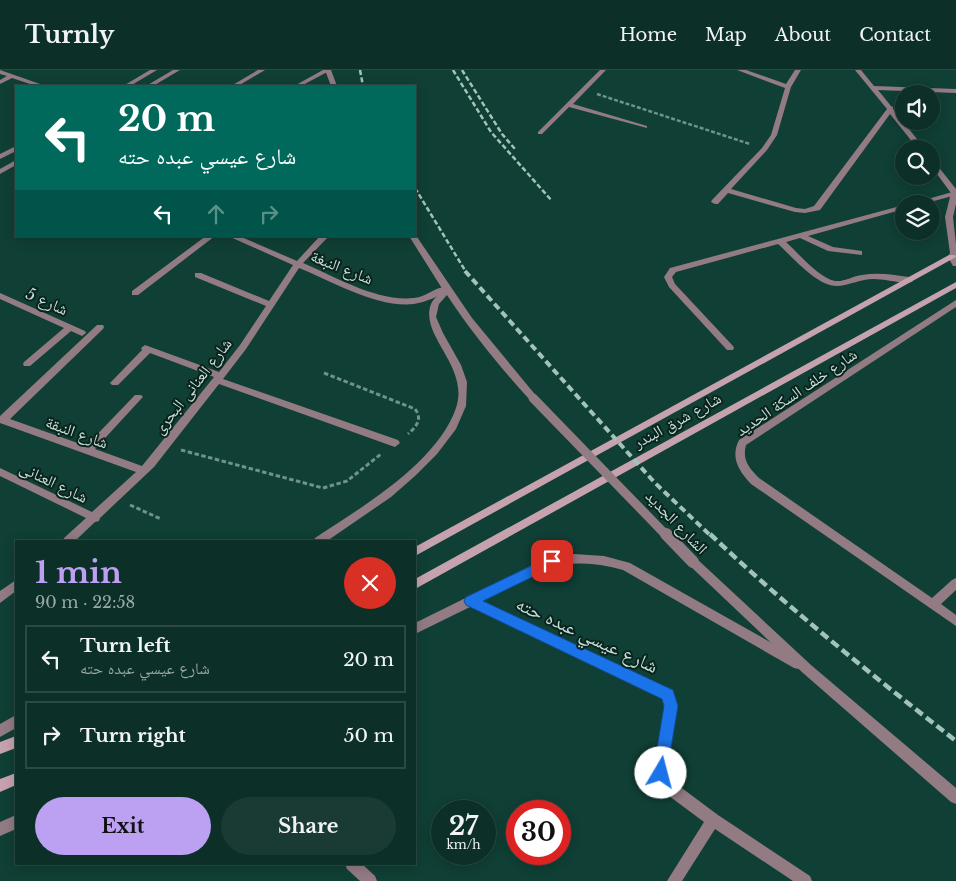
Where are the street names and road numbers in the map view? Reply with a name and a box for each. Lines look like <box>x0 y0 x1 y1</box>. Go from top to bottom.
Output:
street label: شارع النبغة <box>308 245 376 289</box>
street label: شارع 5 <box>22 283 71 320</box>
street label: شارع العنانى البحرى <box>148 334 237 439</box>
street label: شارع خلف السكة الحديد <box>731 344 861 441</box>
street label: شارع شرق البندر <box>629 388 725 454</box>
street label: شارع النبقة <box>43 411 111 453</box>
street label: شارع العنانى <box>16 457 91 508</box>
street label: الشارع الجديد <box>641 486 712 559</box>
street label: شارع عيسي عبده حته <box>511 592 662 681</box>

